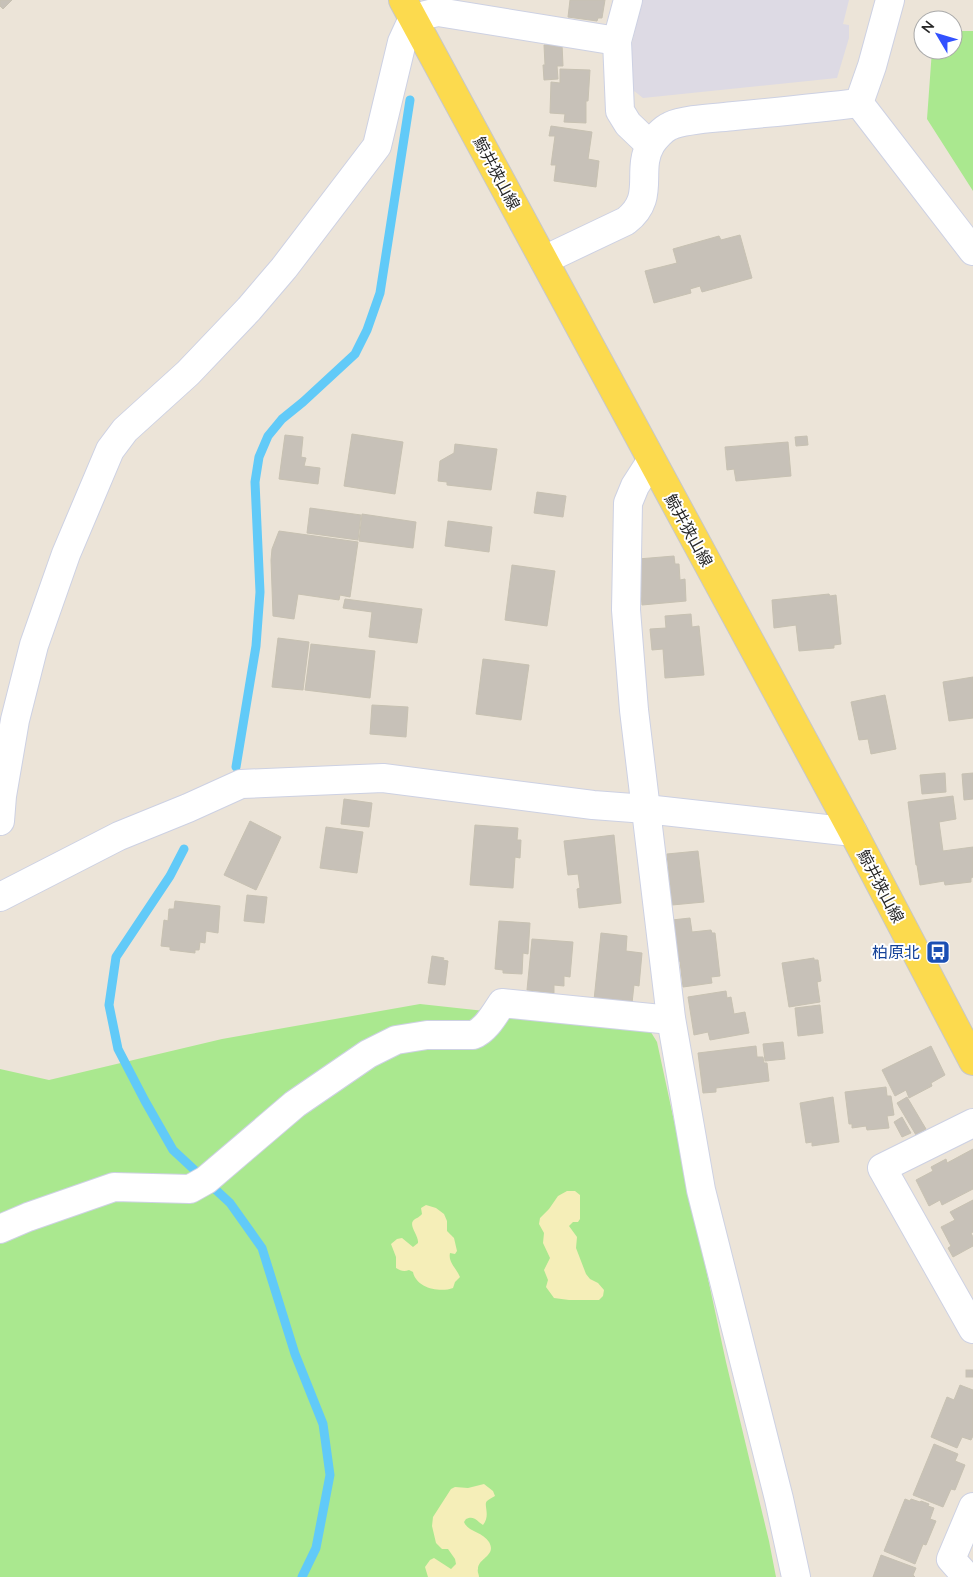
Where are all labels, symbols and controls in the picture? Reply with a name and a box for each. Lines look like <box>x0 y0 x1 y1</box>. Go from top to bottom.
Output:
north arrow <box>913 10 963 60</box>
text: N <box>917 17 937 36</box>
street label: 鯨井狭山線 <box>470 133 525 213</box>
street label: 鯨井狭山線 <box>662 490 717 569</box>
street label: 鯨井狭山線 <box>854 846 909 926</box>
bus stop icon: 柏原北 <box>925 939 951 965</box>
place label: 柏原北 <box>872 942 920 961</box>

